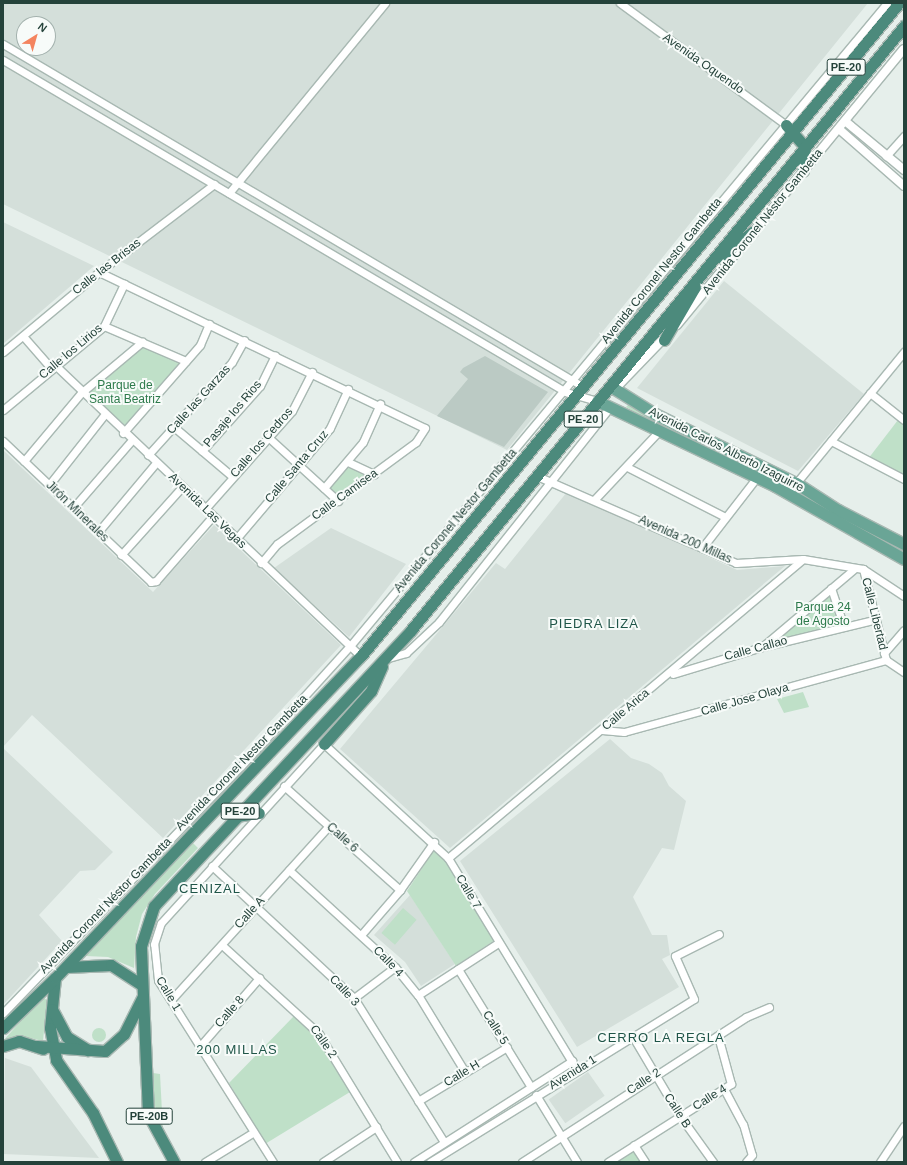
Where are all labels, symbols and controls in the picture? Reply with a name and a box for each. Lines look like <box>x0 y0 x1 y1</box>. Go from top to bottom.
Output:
north arrow <box>16 16 56 56</box>
text: N <box>36 20 49 34</box>
street label: Avenida Oquendo <box>660 31 746 97</box>
road number: PE-20 <box>826 58 866 76</box>
street label: Avenida Coronel Néstor Gambetta <box>700 146 826 298</box>
street label: Avenida Coronel Nestor Gambetta <box>599 195 725 347</box>
street label: Calle las Brisas <box>70 236 144 298</box>
street label: Calle los Lirios <box>36 321 106 383</box>
street label: Calle las Garzas <box>164 362 234 438</box>
street label: Pasaje los Rios <box>201 378 265 450</box>
park label: Parque de Santa Beatriz <box>89 379 161 407</box>
street label: Avenida Carlos Alberto Izaguirre <box>646 404 806 496</box>
street label: Calle los Cedros <box>228 405 296 481</box>
road number: PE-20 <box>563 410 603 428</box>
street label: Calle Santa Cruz <box>262 428 332 506</box>
street label: Avenida Coronel Nestor Gambetta <box>392 446 520 596</box>
street label: Calle Camisea <box>309 466 381 524</box>
street label: Avenida Las Vegas <box>165 470 249 552</box>
street label: Jirón Minerales <box>43 479 111 545</box>
street label: Avenida 200 Millas <box>636 513 734 567</box>
street label: Calle Libertad <box>858 576 890 652</box>
park label: Parque 24 de Agosto <box>795 601 851 629</box>
district label: PIEDRA LIZA <box>549 616 639 632</box>
street label: Calle Callao <box>723 634 789 664</box>
street label: Calle Jose Olaya <box>699 681 791 719</box>
street label: Calle Arica <box>599 686 653 734</box>
street label: Avenida Coronel Nestor Gambetta <box>173 692 311 834</box>
road number: PE-20 <box>220 802 260 820</box>
street label: Calle 6 <box>323 820 361 856</box>
street label: Avenida Coronel Néstor Gambetta <box>37 835 175 977</box>
street label: Calle 7 <box>452 872 484 912</box>
district label: CENIZAL <box>179 881 241 897</box>
street label: Calle A <box>232 894 268 932</box>
street label: Calle 4 <box>370 944 406 980</box>
street label: Calle 3 <box>326 972 362 1010</box>
street label: Calle 1 <box>152 974 184 1014</box>
street label: Calle 8 <box>212 993 248 1031</box>
street label: Calle 5 <box>479 1008 511 1048</box>
street label: Calle 2 <box>306 1023 340 1061</box>
district label: CERRO LA REGLA <box>597 1030 725 1046</box>
district label: 200 MILLAS <box>196 1042 278 1058</box>
street label: Avenida 1 <box>547 1053 599 1093</box>
street label: Calle H <box>441 1058 483 1090</box>
street label: Calle 2 <box>624 1066 664 1098</box>
street label: Calle 4 <box>690 1082 730 1114</box>
street label: Calle B <box>660 1091 694 1131</box>
road number: PE-20B <box>125 1107 173 1125</box>

